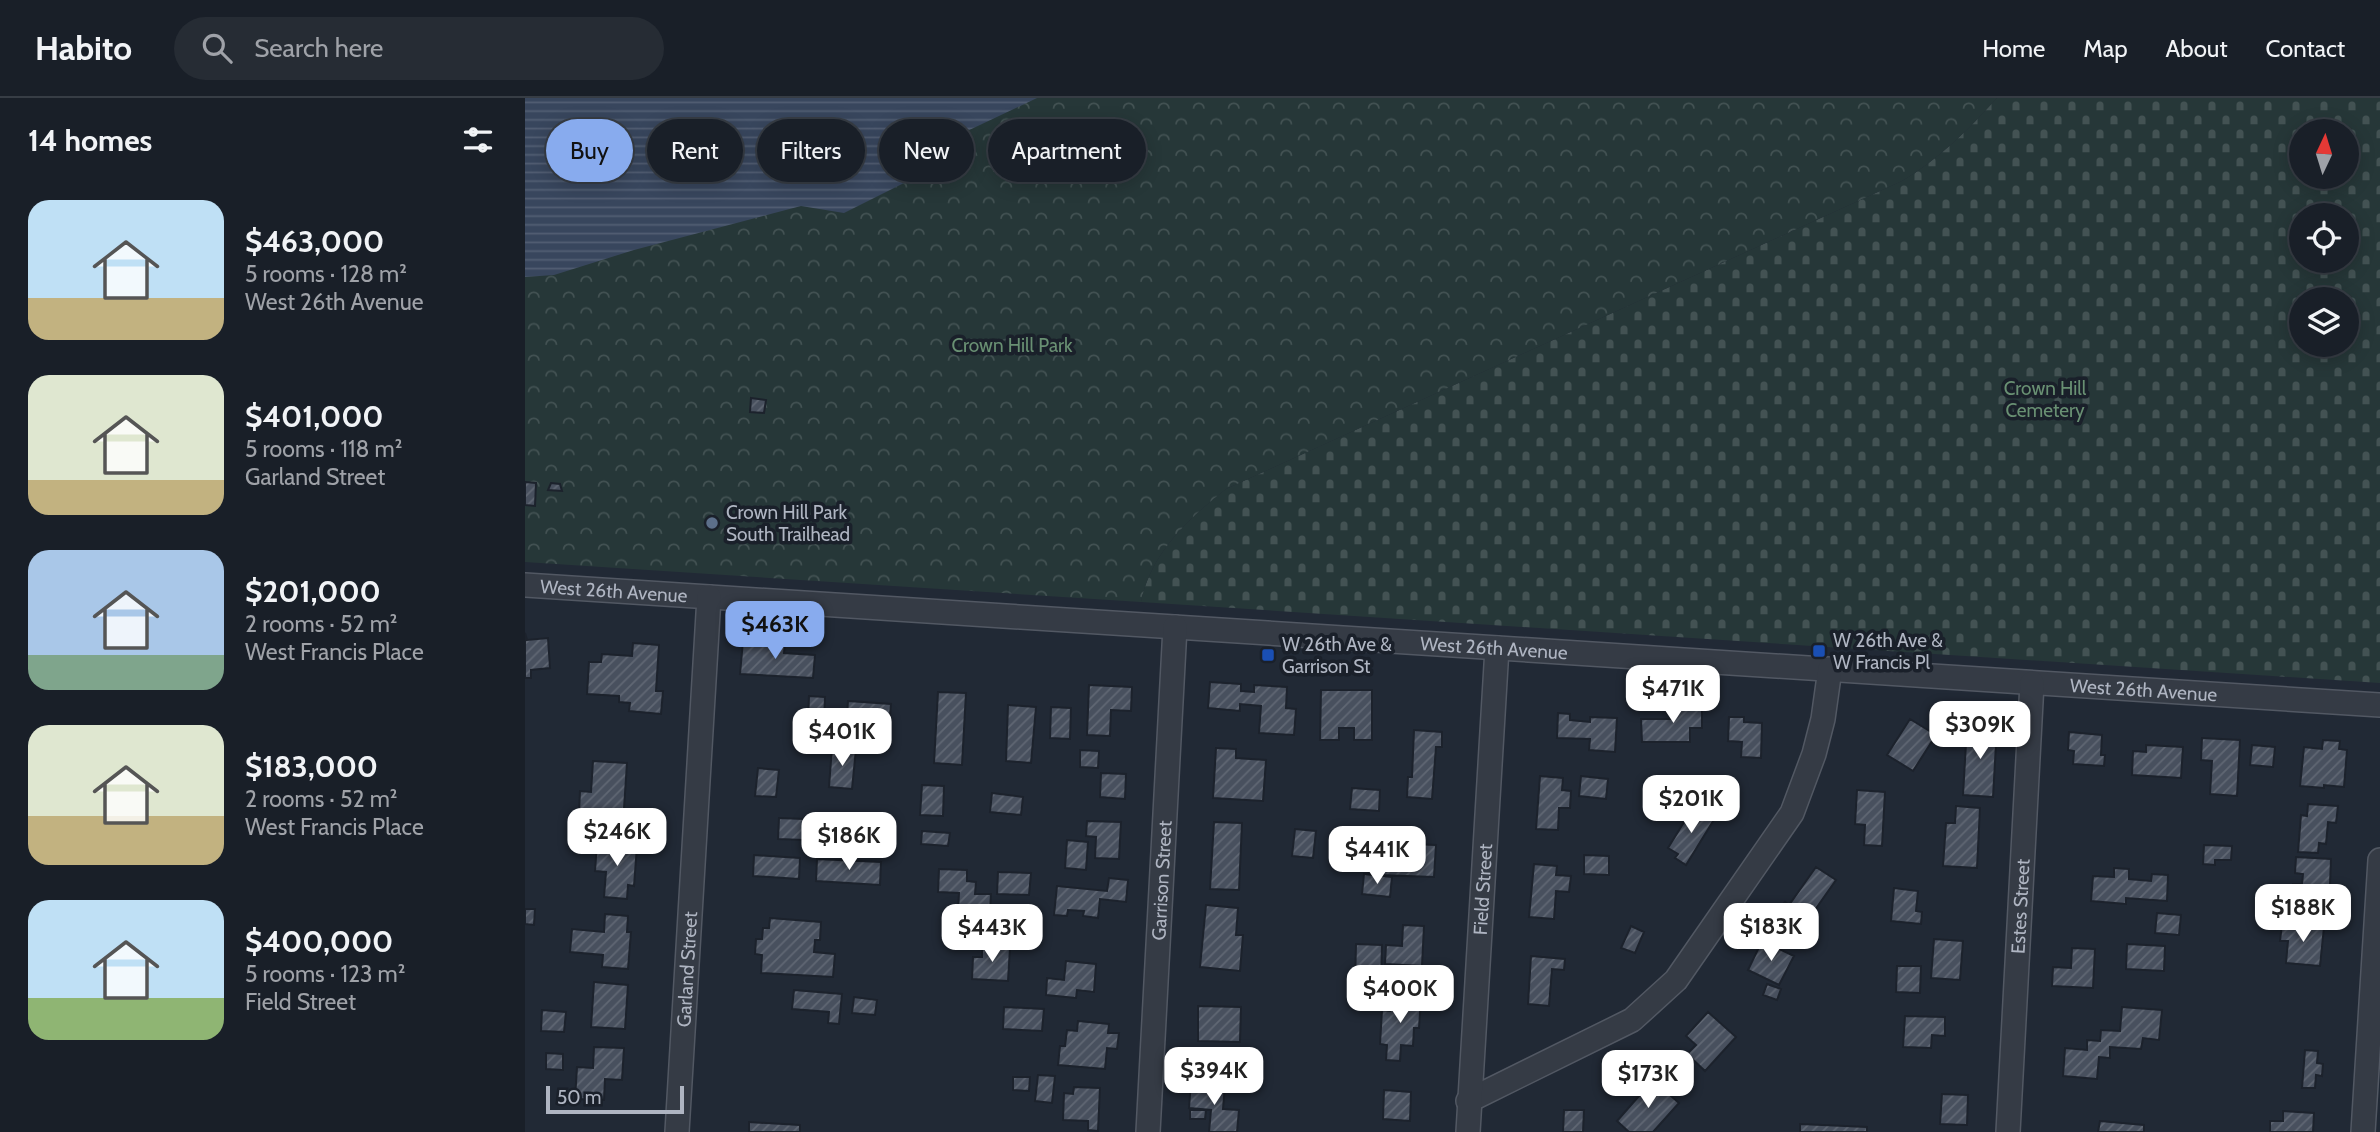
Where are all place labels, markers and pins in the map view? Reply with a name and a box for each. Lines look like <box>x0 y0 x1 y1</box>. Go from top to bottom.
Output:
place label: Crown Hill Park South Trailhead <box>726 501 850 546</box>
marker: Crown Hill Park South Trailhead <box>704 515 720 531</box>
pin: $463K <box>726 602 824 661</box>
place label: W 26th Ave & W Francis Pl <box>1833 629 1943 674</box>
place label: W 26th Ave & Garrison St <box>1282 633 1392 678</box>
marker: W 26th Ave & W Francis Pl <box>1811 643 1827 659</box>
marker: W 26th Ave & Garrison St <box>1260 647 1276 663</box>
pin: $471K <box>1624 666 1722 725</box>
pin: $309K <box>1931 702 2029 761</box>
pin: $401K <box>793 708 891 768</box>
pin: $201K <box>1642 776 1740 835</box>
pin: $246K <box>568 808 666 868</box>
pin: $186K <box>800 812 898 872</box>
pin: $441K <box>1328 826 1426 886</box>
pin: $188K <box>2254 884 2352 944</box>
pin: $443K <box>943 904 1041 964</box>
pin: $183K <box>1722 904 1820 963</box>
pin: $400K <box>1351 965 1449 1025</box>
pin: $394K <box>1165 1048 1263 1107</box>
pin: $173K <box>1599 1051 1697 1110</box>

